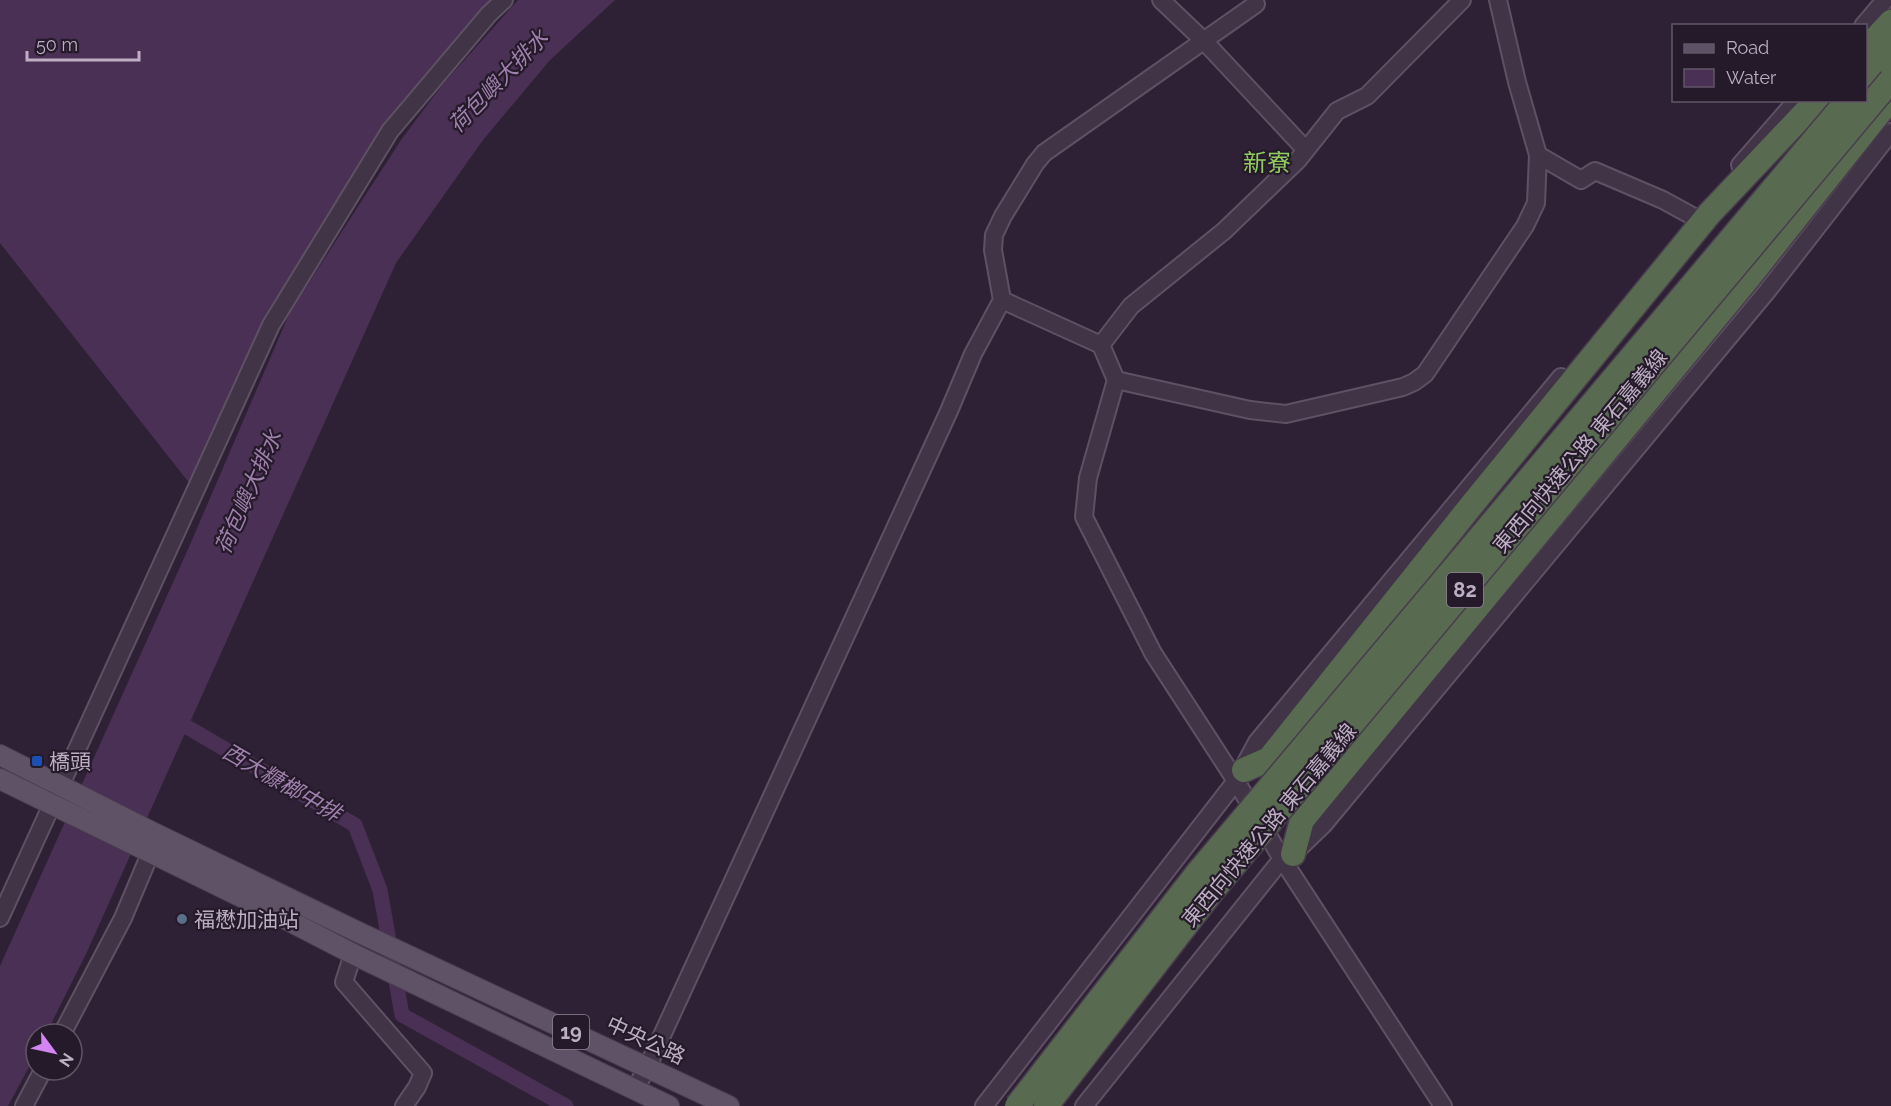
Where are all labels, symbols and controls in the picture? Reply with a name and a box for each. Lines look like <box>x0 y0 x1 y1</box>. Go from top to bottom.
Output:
scale bar <box>27 24 140 62</box>
water label: 荷包嶼大排水 <box>443 24 554 138</box>
legend <box>1672 24 1867 102</box>
text: 50 m <box>36 34 78 55</box>
text: Road <box>1726 37 1769 58</box>
text: Water <box>1726 67 1777 88</box>
district label: 新寮 <box>1243 148 1291 177</box>
street label: 東西向快速公路 東石嘉義線 <box>1488 344 1672 558</box>
water label: 荷包嶼大排水 <box>209 426 287 558</box>
road number: 82 <box>1447 573 1483 607</box>
street label: 東西向快速公路 東石嘉義線 <box>1177 718 1361 932</box>
water label: 西大糠榔中排 <box>218 738 348 828</box>
place label: 橋頭 <box>49 749 91 774</box>
marker: 橋頭 <box>30 754 44 768</box>
place label: 福懋加油站 <box>194 907 299 932</box>
marker: 福懋加油站 <box>175 912 189 926</box>
street label: 中央公路 <box>603 1011 689 1069</box>
road number: 19 <box>553 1015 589 1049</box>
north arrow <box>24 1022 84 1082</box>
text: N <box>55 1050 77 1070</box>

